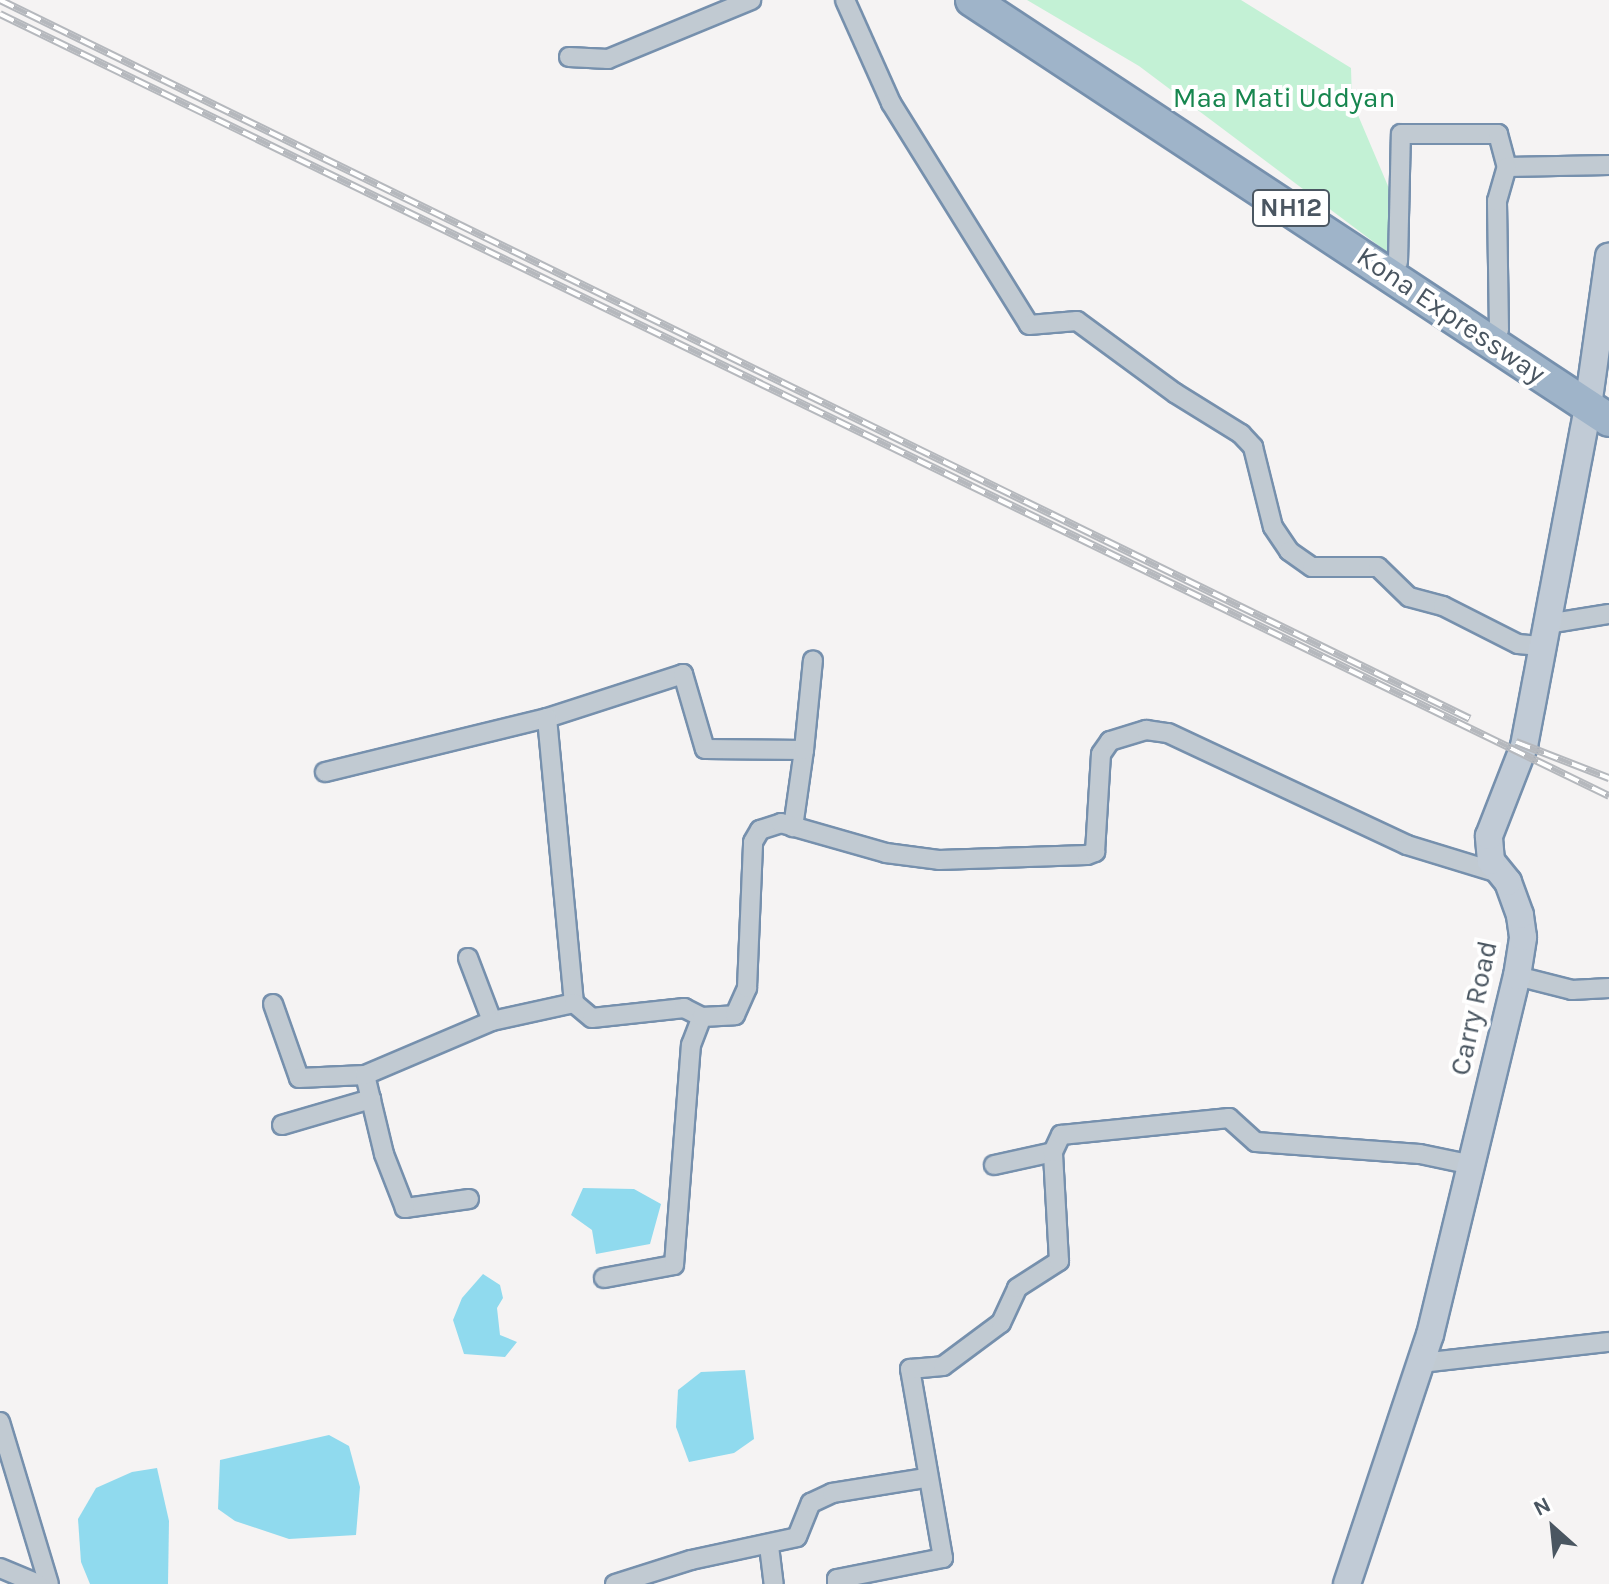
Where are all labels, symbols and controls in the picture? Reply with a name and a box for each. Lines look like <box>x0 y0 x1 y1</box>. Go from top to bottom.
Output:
park label: Maa Mati Uddyan <box>1173 81 1395 115</box>
road number: NH12 <box>1251 186 1331 230</box>
street label: Kona Expressway <box>1350 239 1552 391</box>
street label: Carry Road <box>1443 938 1505 1078</box>
north arrow <box>1513 1488 1593 1568</box>
text: N <box>1529 1491 1555 1522</box>

